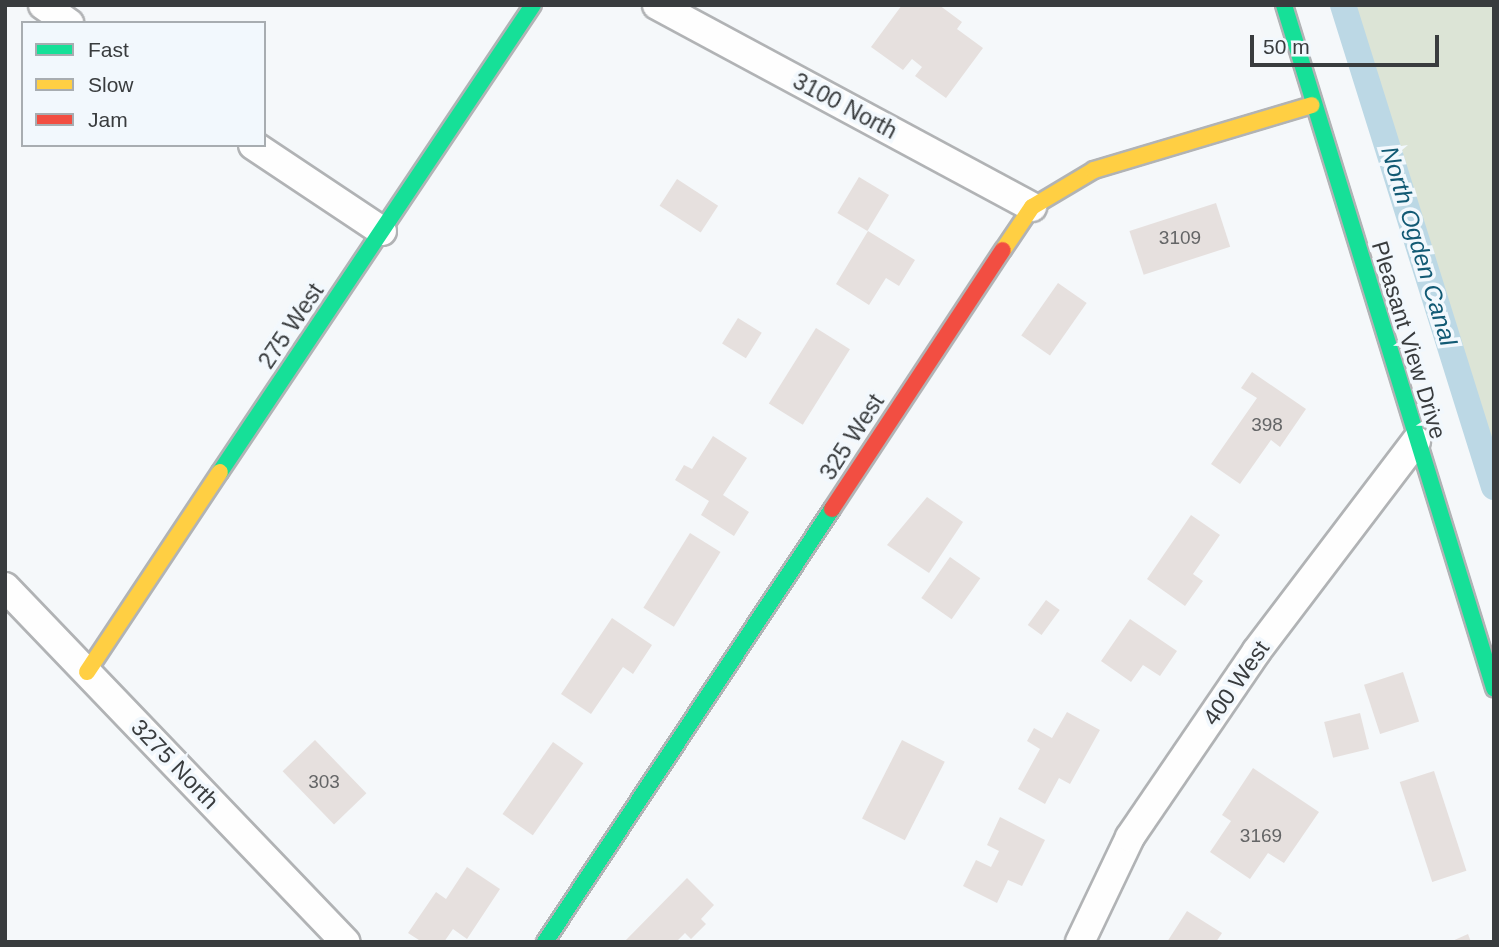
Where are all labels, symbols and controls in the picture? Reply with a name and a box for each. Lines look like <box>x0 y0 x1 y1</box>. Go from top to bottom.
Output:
legend <box>21 21 266 147</box>
scale bar <box>1254 21 1443 65</box>
text: 50 m <box>1263 35 1310 58</box>
text: Fast <box>88 38 129 61</box>
street label: 3100 North <box>788 67 902 145</box>
text: Slow <box>88 73 134 96</box>
text: Jam <box>88 108 128 131</box>
water label: North Ogden Canal <box>1375 143 1463 349</box>
house number: 3109 <box>1159 227 1201 249</box>
street label: Pleasant View Drive <box>1366 238 1452 442</box>
street label: 275 West <box>253 278 329 374</box>
street label: 325 West <box>814 389 890 485</box>
house number: 398 <box>1251 414 1283 436</box>
street label: 400 West <box>1197 635 1275 731</box>
street label: 3275 North <box>126 713 224 815</box>
house number: 303 <box>308 771 340 793</box>
house number: 3169 <box>1240 825 1282 847</box>

